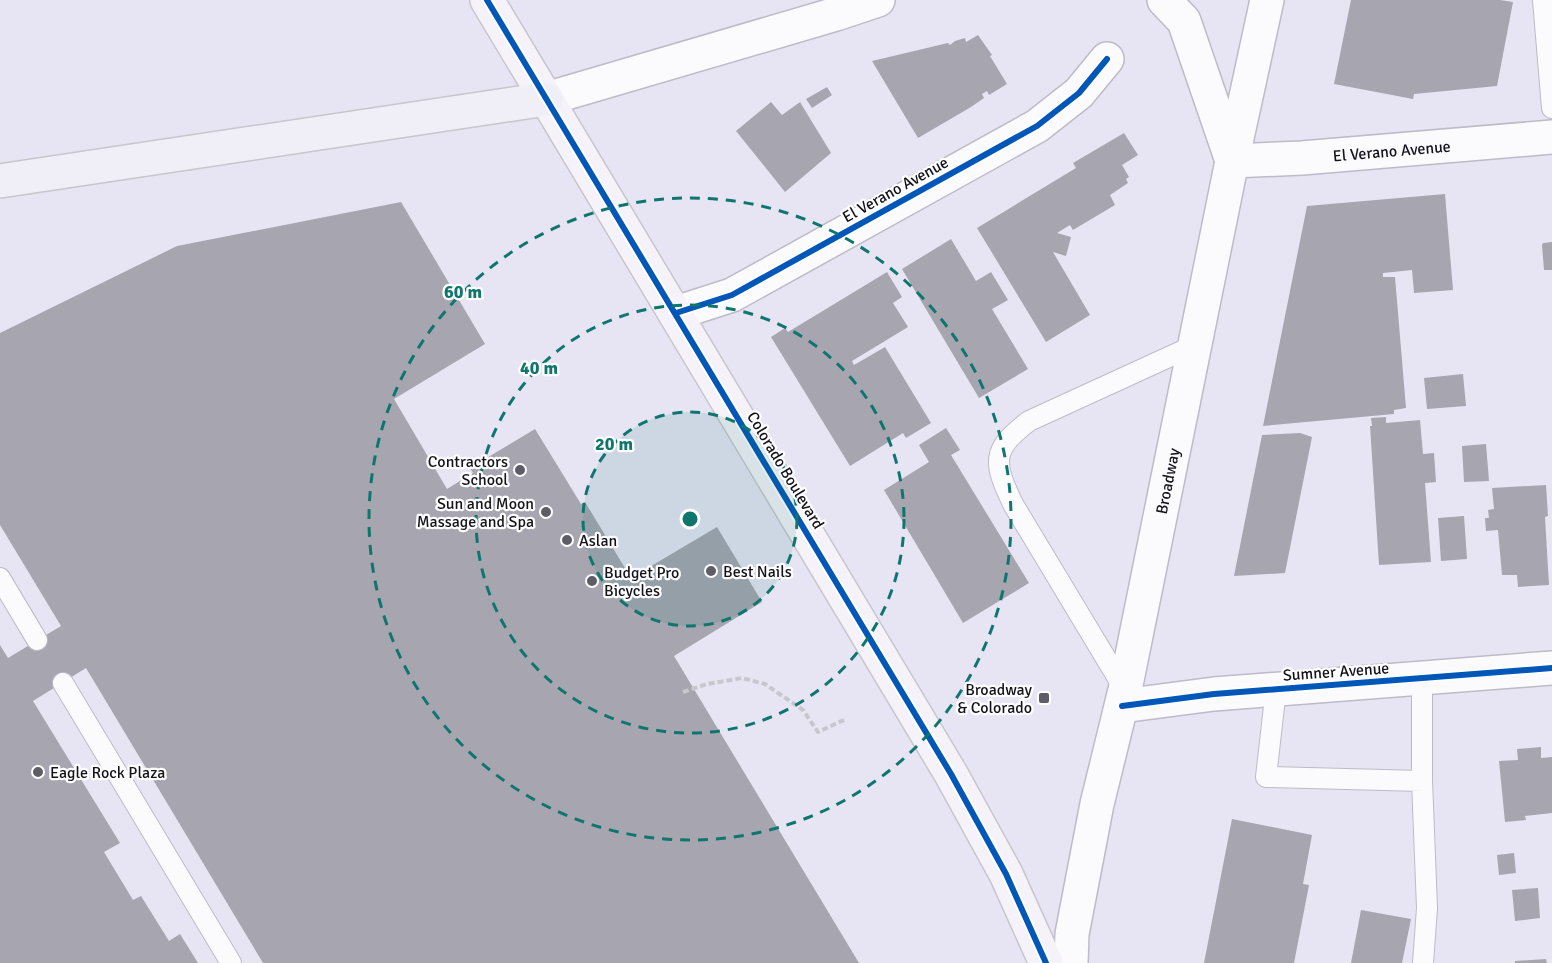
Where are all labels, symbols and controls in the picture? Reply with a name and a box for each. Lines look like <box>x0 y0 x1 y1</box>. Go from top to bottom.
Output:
street label: El Verano Avenue <box>1332 137 1451 166</box>
street label: El Verano Avenue <box>839 152 952 227</box>
text: 60 m <box>444 281 482 303</box>
text: 40 m <box>520 357 558 379</box>
street label: Colorado Boulevard <box>742 408 828 533</box>
text: 20 m <box>595 433 633 455</box>
street label: Broadway <box>1152 446 1185 516</box>
place label: Contractors School <box>428 452 508 490</box>
marker: Contractors School <box>513 463 527 477</box>
place label: Sun and Moon Massage and Spa <box>417 494 534 532</box>
marker: Sun and Moon Massage and Spa <box>539 505 553 519</box>
centre of rings <box>680 509 700 529</box>
place label: Aslan <box>579 531 617 551</box>
marker: Aslan <box>560 533 574 547</box>
place label: Best Nails <box>723 562 792 582</box>
place label: Budget Pro Bicycles <box>604 563 679 601</box>
marker: Best Nails <box>704 564 718 578</box>
marker: Budget Pro Bicycles <box>585 574 599 588</box>
street label: Sumner Avenue <box>1282 658 1390 686</box>
place label: Broadway & Colorado <box>957 680 1033 718</box>
marker: Broadway & Colorado <box>1037 691 1051 705</box>
place label: Eagle Rock Plaza <box>50 763 165 783</box>
marker: Eagle Rock Plaza <box>31 765 45 779</box>

